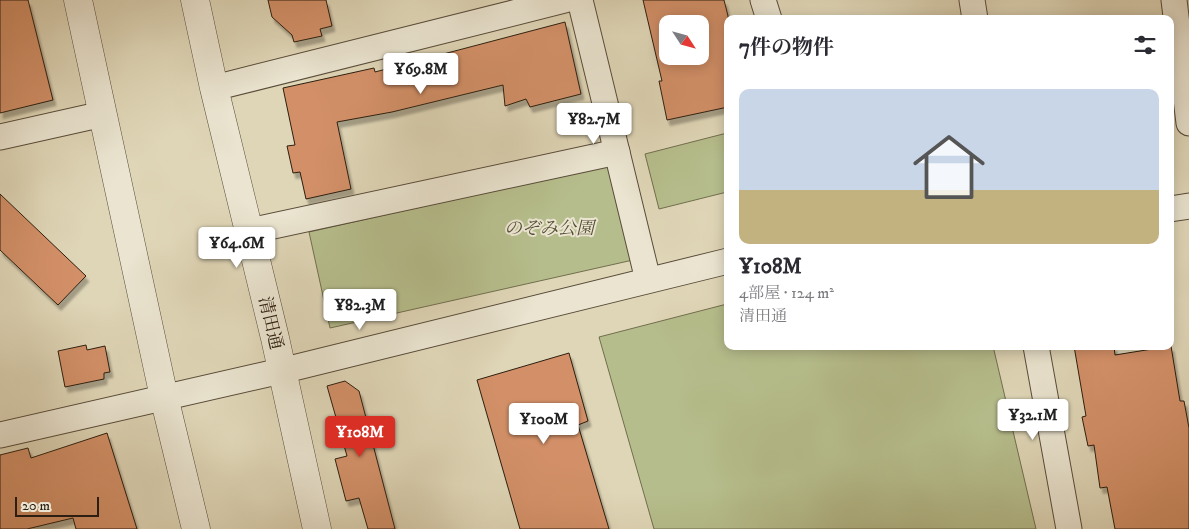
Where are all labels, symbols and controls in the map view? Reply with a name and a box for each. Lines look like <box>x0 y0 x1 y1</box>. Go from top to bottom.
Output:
north arrow <box>659 15 709 65</box>
map controls <box>659 15 709 65</box>
icon: filters <box>1131 31 1159 59</box>
text: 7件の物件 <box>739 35 834 61</box>
pin: ¥69.8M <box>380 52 462 95</box>
text: ¥69.8M <box>394 59 448 79</box>
pin: ¥82.7M <box>553 102 635 145</box>
text: ¥82.7M <box>568 109 620 129</box>
icon: home <box>904 122 994 212</box>
park label: のぞみ公園 <box>504 218 597 240</box>
pin: ¥64.6M <box>196 226 278 269</box>
text: ¥64.6M <box>209 233 265 253</box>
text: ¥108M <box>739 254 802 280</box>
text: 4部屋 · 124 m² <box>739 283 834 303</box>
pin: ¥82.3M <box>319 288 401 331</box>
street label: 清田通 <box>253 294 287 352</box>
text: ¥82.3M <box>334 295 386 315</box>
text: 清田通 <box>739 306 787 326</box>
pin: ¥32.1M <box>992 398 1074 441</box>
pin: ¥100M <box>509 402 579 445</box>
text: ¥32.1M <box>1008 405 1058 425</box>
text: ¥100M <box>520 409 568 429</box>
pin: ¥108M <box>325 416 395 458</box>
text: ¥108M <box>336 422 384 442</box>
scale bar <box>15 494 99 517</box>
text: 20 m <box>22 497 50 515</box>

